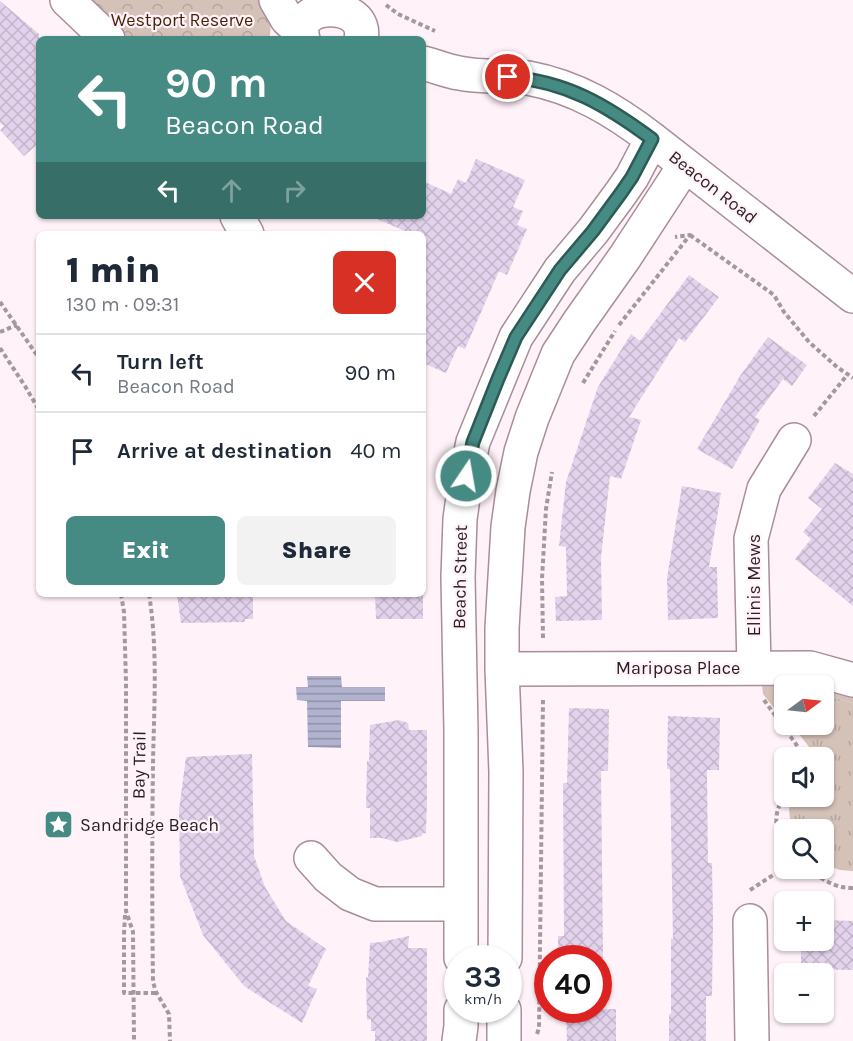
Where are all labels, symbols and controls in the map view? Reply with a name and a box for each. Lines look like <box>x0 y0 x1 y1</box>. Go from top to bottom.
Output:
park label: Westport Reserve <box>111 9 253 31</box>
pin <box>482 51 533 102</box>
text: 90 m <box>165 58 268 108</box>
icon: left <box>66 60 144 138</box>
icon: arrive <box>491 60 524 93</box>
text: Beacon Road <box>165 109 324 141</box>
street label: Beacon Road <box>664 146 762 228</box>
icon: left <box>152 174 185 207</box>
icon: ahead <box>215 174 248 207</box>
icon: right <box>278 174 311 207</box>
text: 1 min <box>66 249 160 291</box>
button: close <box>333 251 396 314</box>
text: 130 m · 09:31 <box>66 293 179 316</box>
text: Turn left <box>117 349 204 375</box>
icon: left <box>66 357 99 390</box>
text: 90 m <box>344 360 396 386</box>
text: Beacon Road <box>117 375 235 398</box>
icon: arrive <box>66 435 99 468</box>
text: Arrive at destination <box>117 438 332 464</box>
text: 40 m <box>350 438 401 464</box>
position arrow <box>434 444 498 508</box>
button: Exit <box>66 516 225 585</box>
button: Share <box>237 516 396 585</box>
street label: Beach Street <box>448 525 472 629</box>
street label: Ellinis Mews <box>743 534 765 636</box>
street label: Mariposa Place <box>616 657 740 679</box>
north arrow <box>774 675 834 735</box>
map controls <box>774 675 834 1023</box>
street label: Bay Trail <box>127 731 151 799</box>
button: sound <box>774 747 834 807</box>
place icon: Sandridge Beach <box>43 809 75 841</box>
place label: Sandridge Beach <box>80 814 219 836</box>
button: search <box>774 819 834 879</box>
button: + <box>774 891 834 951</box>
speed limit sign: 40 <box>534 945 612 1023</box>
text: 33 <box>464 959 502 995</box>
button: − <box>774 963 834 1023</box>
text: km/h <box>464 990 502 1008</box>

